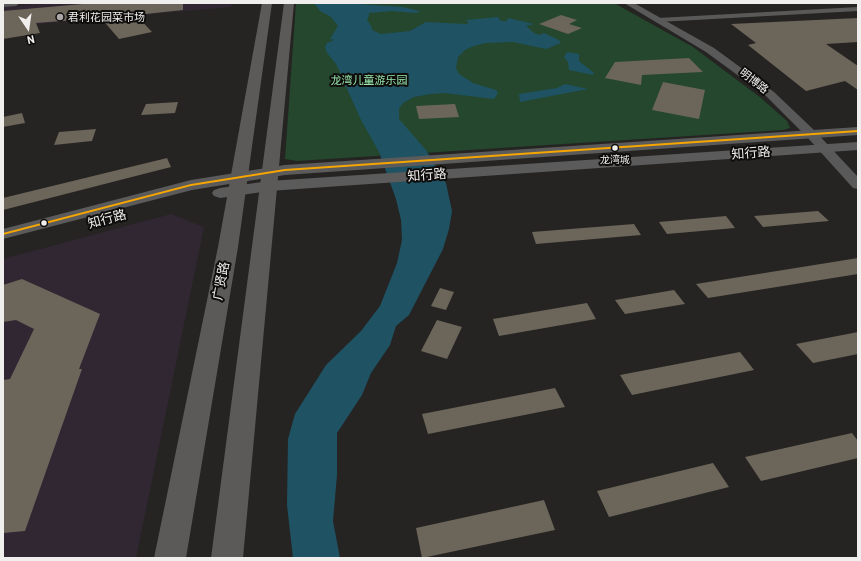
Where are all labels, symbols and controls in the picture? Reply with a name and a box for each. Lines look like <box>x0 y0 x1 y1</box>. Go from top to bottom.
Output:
north arrow <box>8 8 48 48</box>
place label: 君利花园菜市场 <box>68 10 145 24</box>
marker: 君利花园菜市场 <box>55 12 65 22</box>
text: N <box>26 33 36 47</box>
street label: 明博路 <box>737 66 771 96</box>
park label: 龙湾儿童游乐园 <box>331 73 407 87</box>
marker: 龙湾城 <box>610 143 620 153</box>
street label: 知行路 <box>731 144 771 162</box>
place label: 龙湾城 <box>600 154 630 166</box>
street label: 知行路 <box>407 166 447 184</box>
street label: 知行路 <box>86 206 128 232</box>
unlabelled marker <box>39 218 49 228</box>
street label: 广贤路 <box>210 260 232 302</box>

